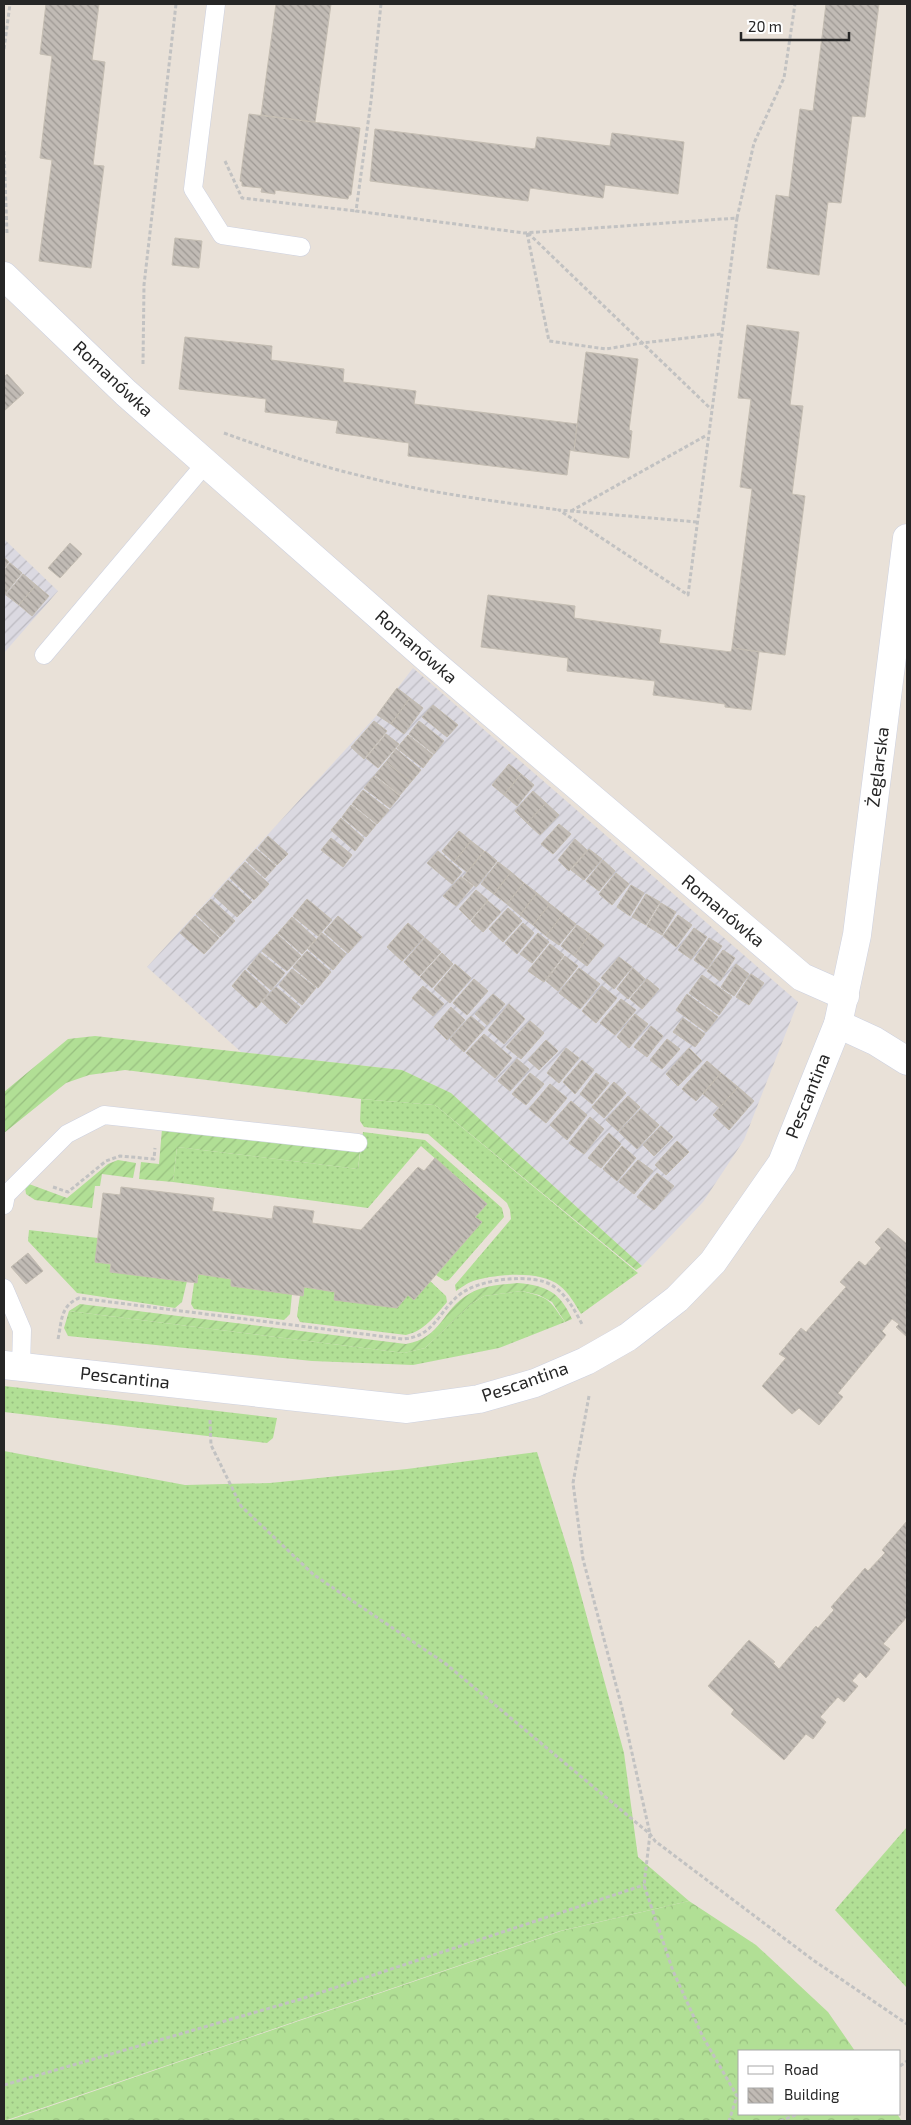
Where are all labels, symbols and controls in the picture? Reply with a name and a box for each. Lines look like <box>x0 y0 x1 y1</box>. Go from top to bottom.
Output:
scale bar <box>741 10 848 42</box>
text: 20 m <box>748 17 782 35</box>
street label: Romanówka <box>69 336 158 421</box>
street label: Romanówka <box>371 605 462 688</box>
street label: Żeglarska <box>861 726 893 808</box>
street label: Romanówka <box>678 869 770 951</box>
street label: Pescantina <box>780 1050 834 1142</box>
street label: Pescantina <box>478 1356 571 1406</box>
street label: Pescantina <box>79 1361 171 1393</box>
legend <box>738 2050 901 2115</box>
text: Road <box>784 2060 819 2078</box>
text: Building <box>784 2085 840 2103</box>

